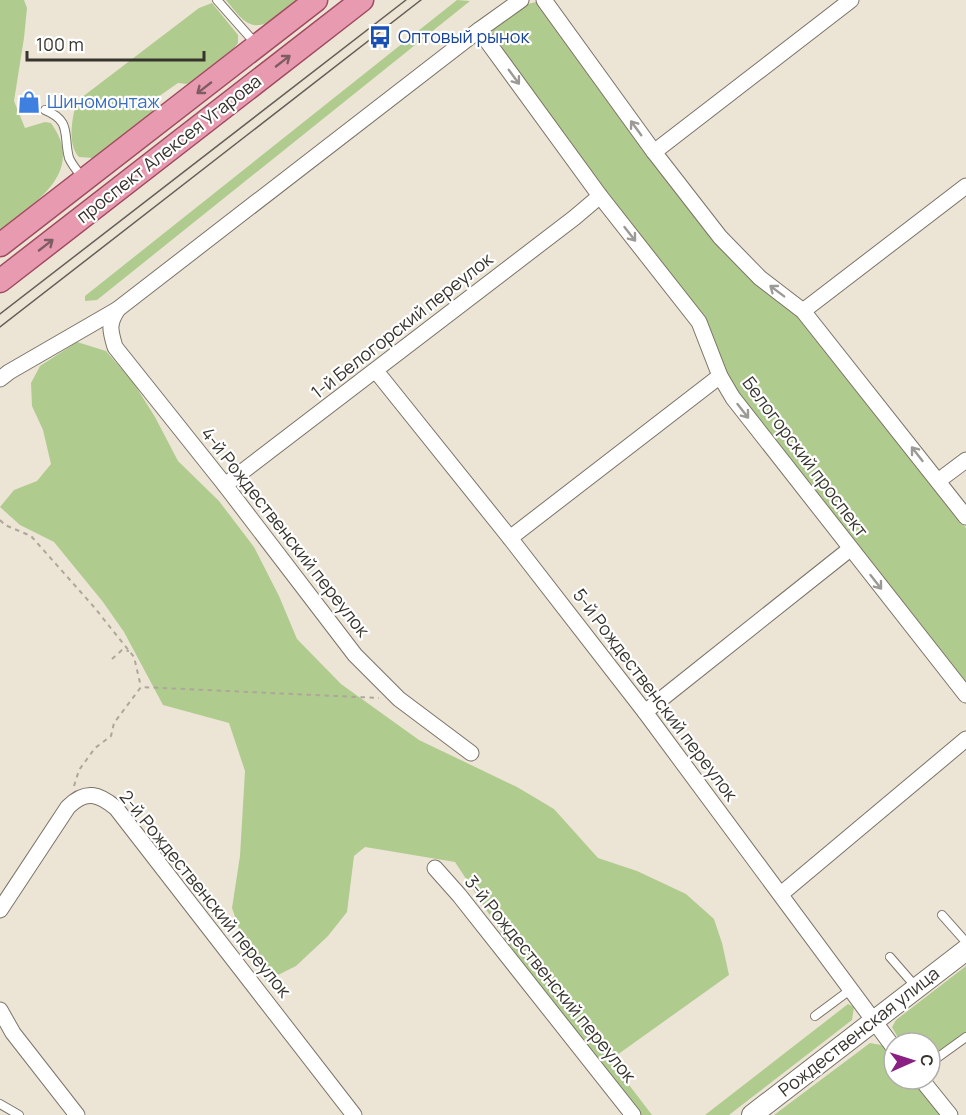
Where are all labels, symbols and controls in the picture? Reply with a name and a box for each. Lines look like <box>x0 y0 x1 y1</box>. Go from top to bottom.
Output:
scale bar <box>27 24 204 62</box>
bus stop icon: Оптовый рынок <box>367 24 393 50</box>
place label: Оптовый рынок <box>398 24 530 48</box>
text: 100 m <box>36 32 84 56</box>
one-way arrow <box>275 54 291 67</box>
street label: проспект Алексея Угарова <box>71 68 266 228</box>
one-way arrow <box>507 69 520 85</box>
one-way arrow <box>196 81 212 94</box>
shop icon: Шиномонтаж <box>16 89 42 115</box>
place label: Шиномонтаж <box>47 89 160 113</box>
one-way arrow <box>630 121 643 137</box>
one-way arrow <box>623 226 636 242</box>
one-way arrow <box>38 238 54 251</box>
street label: 1-й Белогорский переулок <box>306 246 498 404</box>
one-way arrow <box>769 285 785 298</box>
street label: Белогорский проспект <box>737 371 874 542</box>
one-way arrow <box>737 403 750 419</box>
street label: 4-й Рождественский переулок <box>196 421 376 642</box>
one-way arrow <box>911 446 924 462</box>
one-way arrow <box>870 573 883 589</box>
street label: 5-й Рождественский переулок <box>568 583 744 806</box>
street label: 2-й Рождественский переулок <box>115 785 298 1003</box>
street label: 3-й Рождественский переулок <box>460 870 642 1088</box>
street label: Рождественская улица <box>773 961 944 1102</box>
north arrow <box>882 1031 942 1091</box>
text: С <box>916 1054 938 1067</box>

